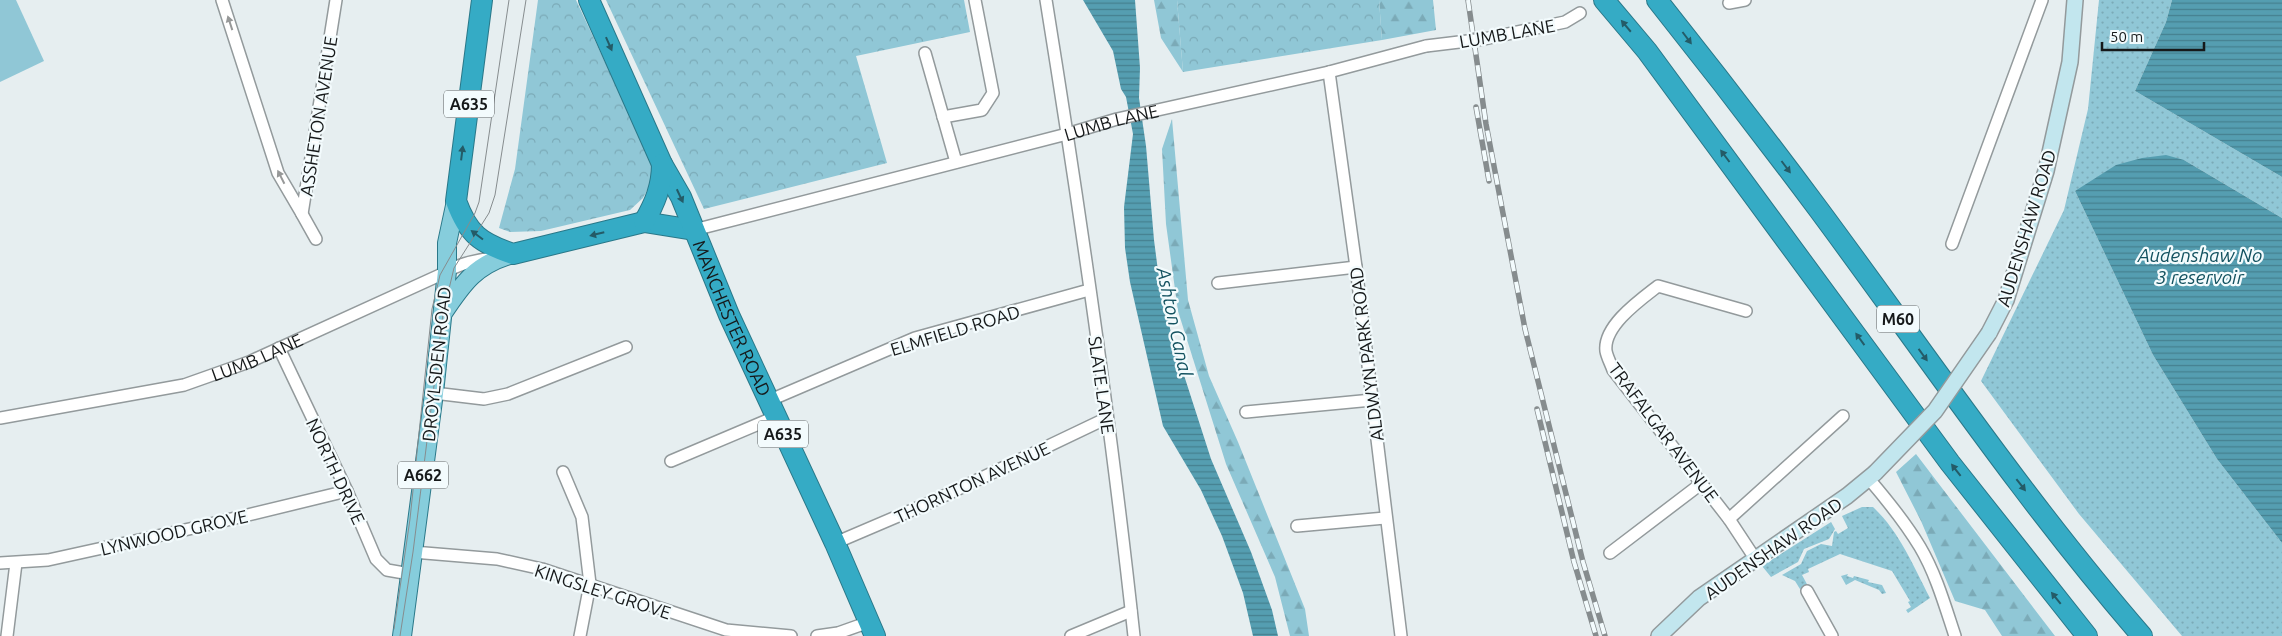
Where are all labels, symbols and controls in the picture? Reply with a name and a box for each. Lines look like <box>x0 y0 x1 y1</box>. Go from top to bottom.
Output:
one-way arrow <box>226 15 234 30</box>
street label: LUMB LANE <box>1458 15 1556 51</box>
one-way arrow <box>1621 20 1632 33</box>
scale bar <box>2102 20 2204 52</box>
text: 50 m <box>2110 28 2143 45</box>
one-way arrow <box>1682 31 1693 44</box>
street label: ASSHETON AVENUE <box>295 35 341 197</box>
one-way arrow <box>605 37 613 51</box>
road number: A635 <box>444 90 494 118</box>
street label: LUMB LANE <box>1062 100 1160 144</box>
one-way arrow <box>458 144 466 160</box>
street label: AUDENSHAW ROAD <box>1993 147 2059 309</box>
one-way arrow <box>1720 149 1730 162</box>
one-way arrow <box>1781 160 1791 174</box>
one-way arrow <box>277 170 285 184</box>
one-way arrow <box>676 189 684 203</box>
one-way arrow <box>470 230 484 240</box>
one-way arrow <box>589 230 604 238</box>
street label: MANCHESTER ROAD <box>690 237 775 399</box>
water label: Audenshaw No 3 reservoir <box>2137 244 2262 288</box>
water label: Ashton Canal <box>1152 264 1197 379</box>
street label: ALDWYN PARK ROAD <box>1345 266 1387 442</box>
street label: DROYLSDEN ROAD <box>418 286 454 442</box>
street label: ELMFIELD ROAD <box>888 301 1022 359</box>
road number: M60 <box>1877 306 1919 332</box>
street label: LUMB LANE <box>209 329 306 385</box>
one-way arrow <box>1854 333 1865 346</box>
street label: SLATE LANE <box>1085 335 1119 435</box>
one-way arrow <box>1918 348 1928 362</box>
street label: TRAFALGAR AVENUE <box>1605 358 1723 506</box>
street label: NORTH DRIVE <box>303 415 369 527</box>
road number: A635 <box>758 420 808 448</box>
street label: THORNTON AVENUE <box>891 437 1053 527</box>
road number: A662 <box>398 462 448 488</box>
one-way arrow <box>1950 464 1961 477</box>
one-way arrow <box>2015 478 2026 491</box>
street label: AUDENSHAW ROAD <box>1700 493 1846 603</box>
street label: LYNWOOD GROVE <box>98 505 250 559</box>
street label: KINGSLEY GROVE <box>532 560 674 622</box>
one-way arrow <box>2050 592 2061 605</box>

